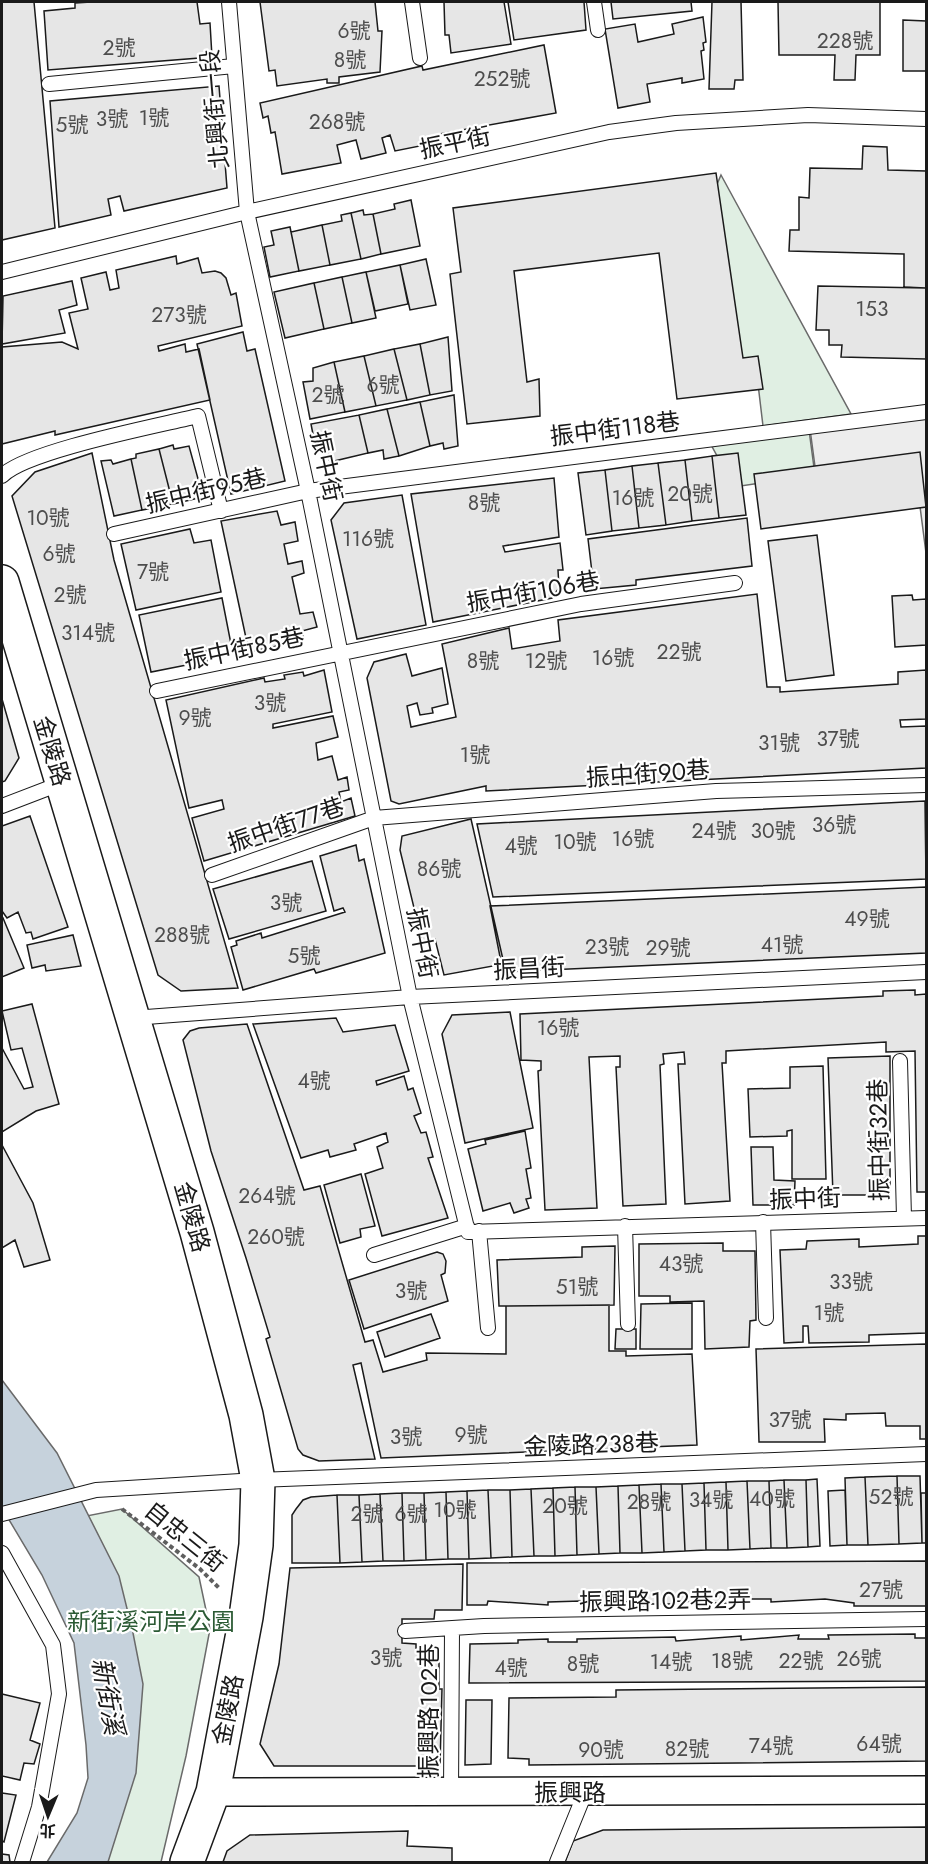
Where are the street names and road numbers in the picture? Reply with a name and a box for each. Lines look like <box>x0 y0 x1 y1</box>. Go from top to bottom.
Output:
street label: 北興街一段 <box>192 48 237 170</box>
street label: 振平街 <box>416 118 494 167</box>
street label: 振中街118巷 <box>548 403 682 454</box>
street label: 振中街 <box>302 427 351 505</box>
street label: 振中街95巷 <box>142 460 270 521</box>
street label: 振中街106巷 <box>463 563 602 620</box>
street label: 振中街85巷 <box>180 619 308 678</box>
street label: 金陵路 <box>25 711 80 790</box>
street label: 振中街90巷 <box>585 752 711 795</box>
street label: 振中街77巷 <box>223 788 349 861</box>
street label: 振中街 <box>398 904 447 982</box>
street label: 振昌街 <box>492 949 566 988</box>
street label: 振中街32巷 <box>860 1078 897 1202</box>
street label: 金陵路 <box>166 1177 219 1256</box>
street label: 振中街 <box>768 1180 842 1217</box>
street label: 金陵路238巷 <box>522 1425 659 1464</box>
street label: 自忠三街 <box>137 1493 234 1580</box>
street label: 振興路102巷2弄 <box>578 1581 752 1620</box>
street label: 振興路102巷 <box>411 1644 446 1778</box>
street label: 金陵路 <box>203 1671 252 1749</box>
street label: 振興路 <box>534 1775 606 1810</box>

